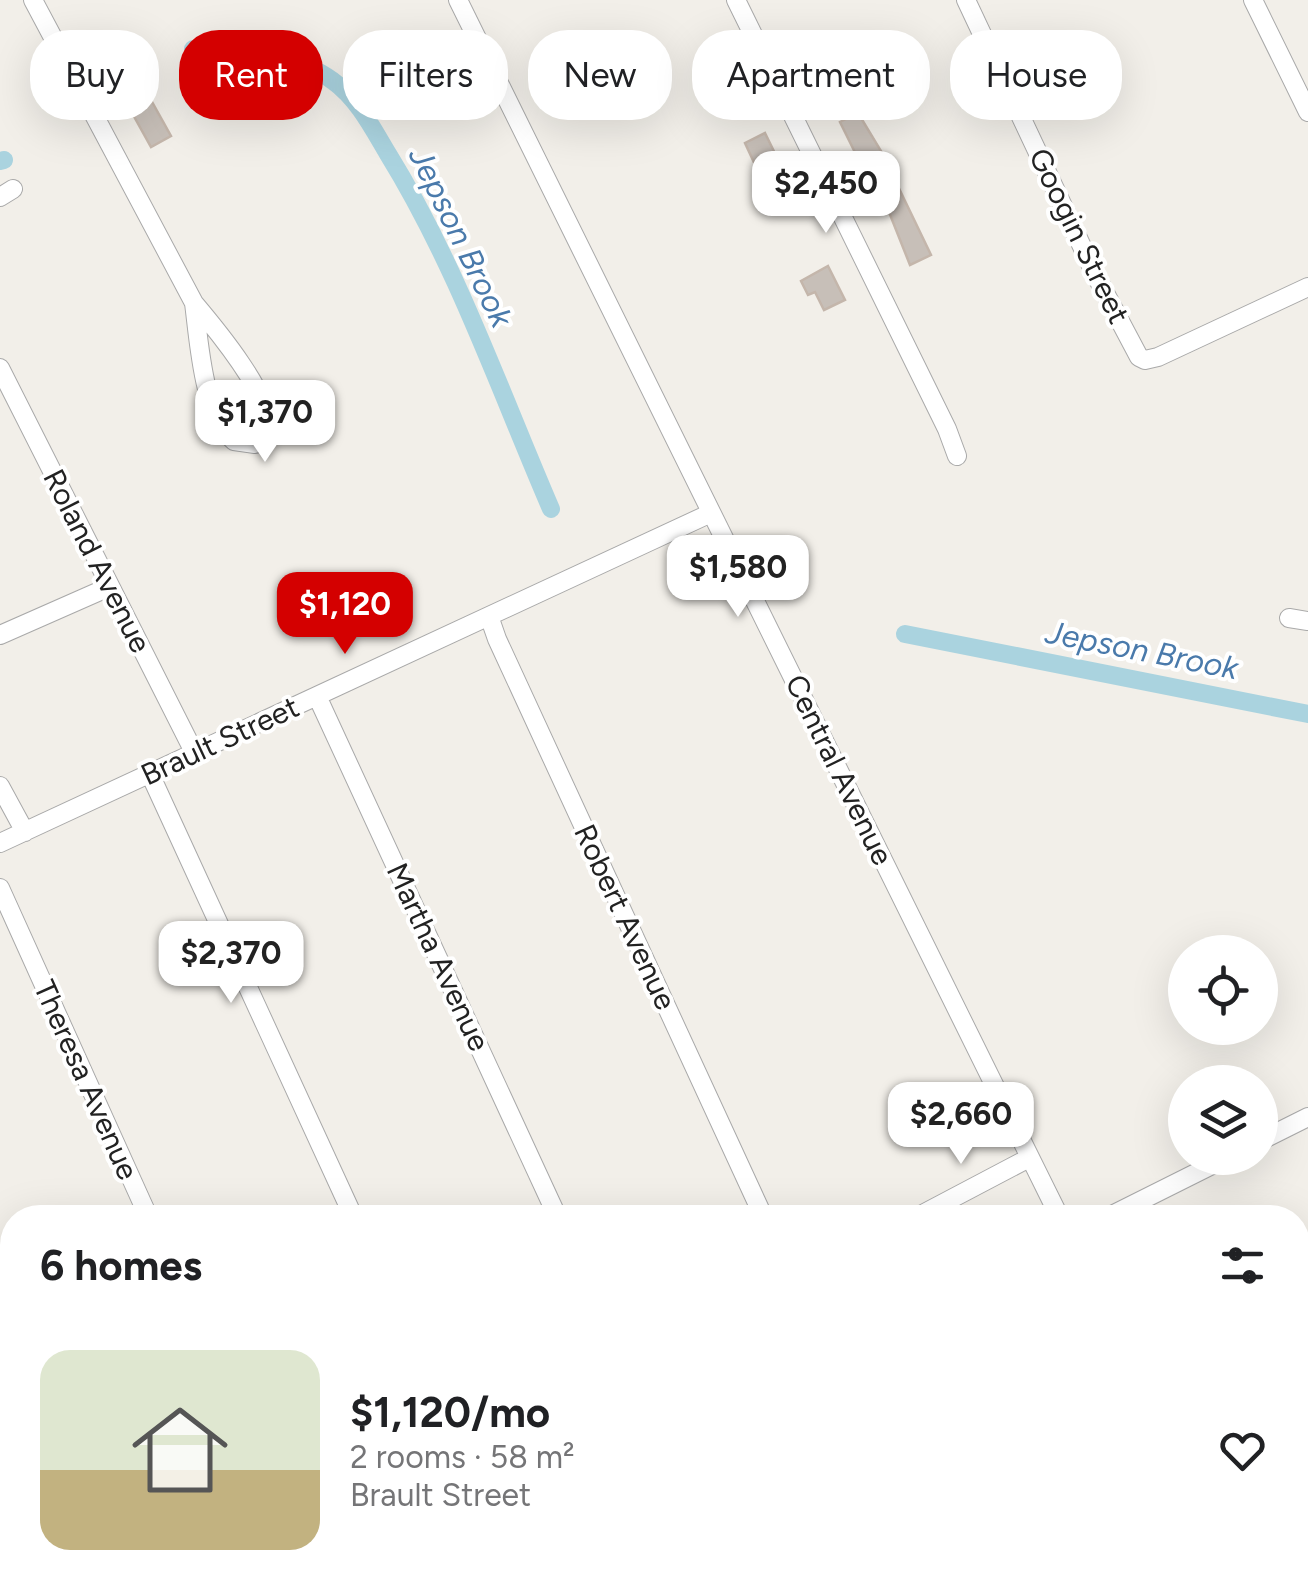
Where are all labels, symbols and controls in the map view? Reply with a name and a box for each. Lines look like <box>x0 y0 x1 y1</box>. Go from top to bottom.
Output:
chip: Buy <box>30 30 159 120</box>
chip: Rent <box>179 30 323 120</box>
chip: Filters <box>343 30 508 120</box>
chip: New <box>528 30 672 120</box>
chip: Apartment <box>692 30 930 120</box>
chip: House <box>950 30 1122 120</box>
water label: Jepson Brook <box>401 140 522 334</box>
street label: Googin Street <box>1021 142 1138 329</box>
pin: $2,450 <box>745 151 907 236</box>
text: $2,450 <box>774 164 878 202</box>
pin: $1,370 <box>184 380 346 465</box>
text: $1,370 <box>217 393 313 431</box>
street label: Roland Avenue <box>35 463 160 659</box>
pin: $1,580 <box>657 535 819 620</box>
text: $1,580 <box>689 548 787 586</box>
pin: $1,120 <box>264 572 426 657</box>
text: $1,120 <box>299 585 391 623</box>
water label: Jepson Brook <box>1041 613 1243 688</box>
street label: Central Avenue <box>777 669 901 871</box>
street label: Brault Street <box>135 688 305 793</box>
street label: Robert Avenue <box>566 818 685 1015</box>
street label: Martha Avenue <box>379 857 498 1057</box>
pin: $2,370 <box>150 921 312 1006</box>
text: $2,370 <box>181 934 281 972</box>
map controls <box>1168 935 1278 1175</box>
button: locate <box>1168 935 1278 1045</box>
street label: Theresa Avenue <box>26 974 147 1185</box>
button: layers <box>1168 1065 1278 1175</box>
pin: $2,660 <box>880 1082 1042 1167</box>
text: $2,660 <box>910 1095 1012 1133</box>
icon: filters <box>1215 1238 1270 1293</box>
text: 6 homes <box>40 1240 202 1291</box>
text: $1,120/mo <box>350 1387 550 1438</box>
icon: home <box>120 1390 240 1510</box>
icon: heart <box>1215 1423 1270 1478</box>
text: 2 rooms · 58 m² <box>350 1438 575 1476</box>
text: Brault Street <box>350 1476 531 1514</box>

